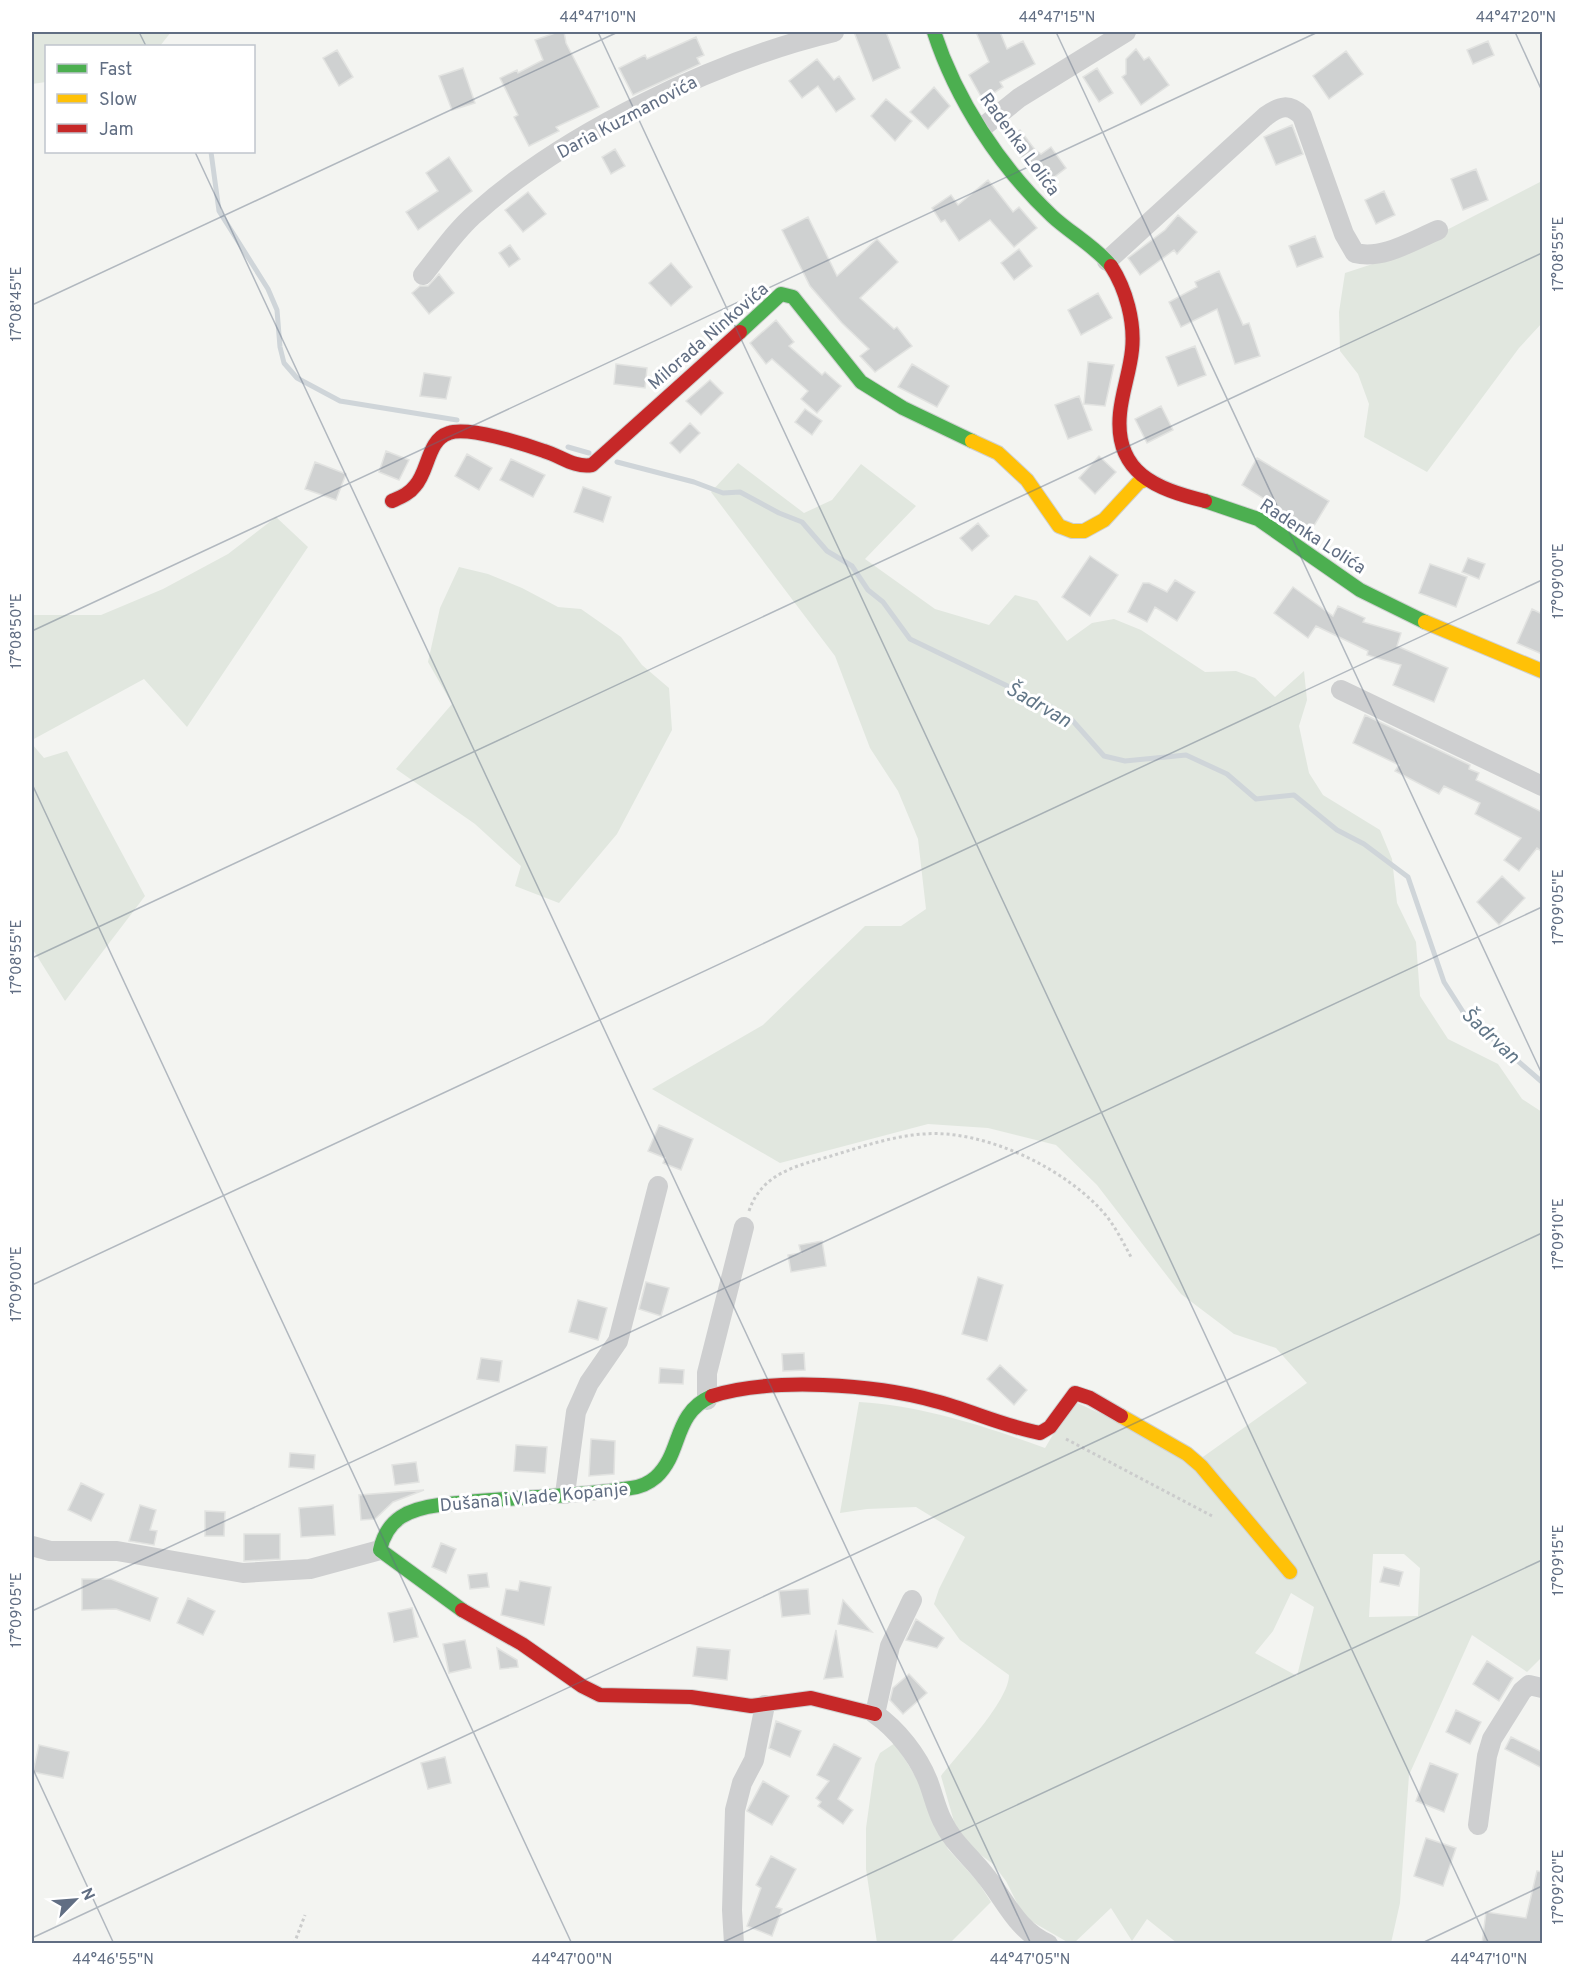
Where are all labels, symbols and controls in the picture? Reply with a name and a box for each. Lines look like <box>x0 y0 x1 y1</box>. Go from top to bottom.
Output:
text: 44°47'10"N <box>560 9 636 28</box>
text: 44°47'15"N <box>1019 9 1095 28</box>
text: 44°47'20"N <box>1476 9 1556 28</box>
legend <box>45 45 255 153</box>
text: Fast <box>99 59 132 82</box>
street label: Daria Kuzmanovića <box>554 72 702 165</box>
text: Slow <box>99 89 137 112</box>
street label: Radenka Lolića <box>974 89 1064 201</box>
text: Jam <box>99 119 134 142</box>
text: 17°08'55"E <box>1550 216 1569 292</box>
text: 17°08'45"E <box>8 266 27 342</box>
street label: Milorada Ninkovića <box>644 278 774 396</box>
street label: Radenka Lolića <box>1255 494 1370 580</box>
text: 17°09'00"E <box>1550 543 1569 619</box>
text: 17°08'50"E <box>8 593 27 669</box>
water label: Šadrvan <box>1001 675 1076 735</box>
text: 17°09'05"E <box>1550 869 1569 945</box>
text: 17°08'55"E <box>8 919 27 995</box>
water label: Šadrvan <box>1455 1001 1526 1070</box>
text: 17°09'10"E <box>1550 1198 1569 1270</box>
text: 17°09'00"E <box>8 1246 27 1322</box>
street label: Dušana i Vlade Kopanje <box>439 1479 629 1518</box>
text: 17°09'15"E <box>1550 1524 1569 1596</box>
text: 17°09'05"E <box>8 1572 27 1648</box>
text: 17°09'20"E <box>1550 1849 1569 1925</box>
north arrow <box>45 1870 105 1930</box>
text: N <box>75 1885 98 1904</box>
text: 44°46'55"N <box>72 1951 154 1970</box>
text: 44°47'00"N <box>532 1951 612 1970</box>
text: 44°47'05"N <box>990 1951 1070 1970</box>
text: 44°47'10"N <box>1451 1951 1527 1970</box>

